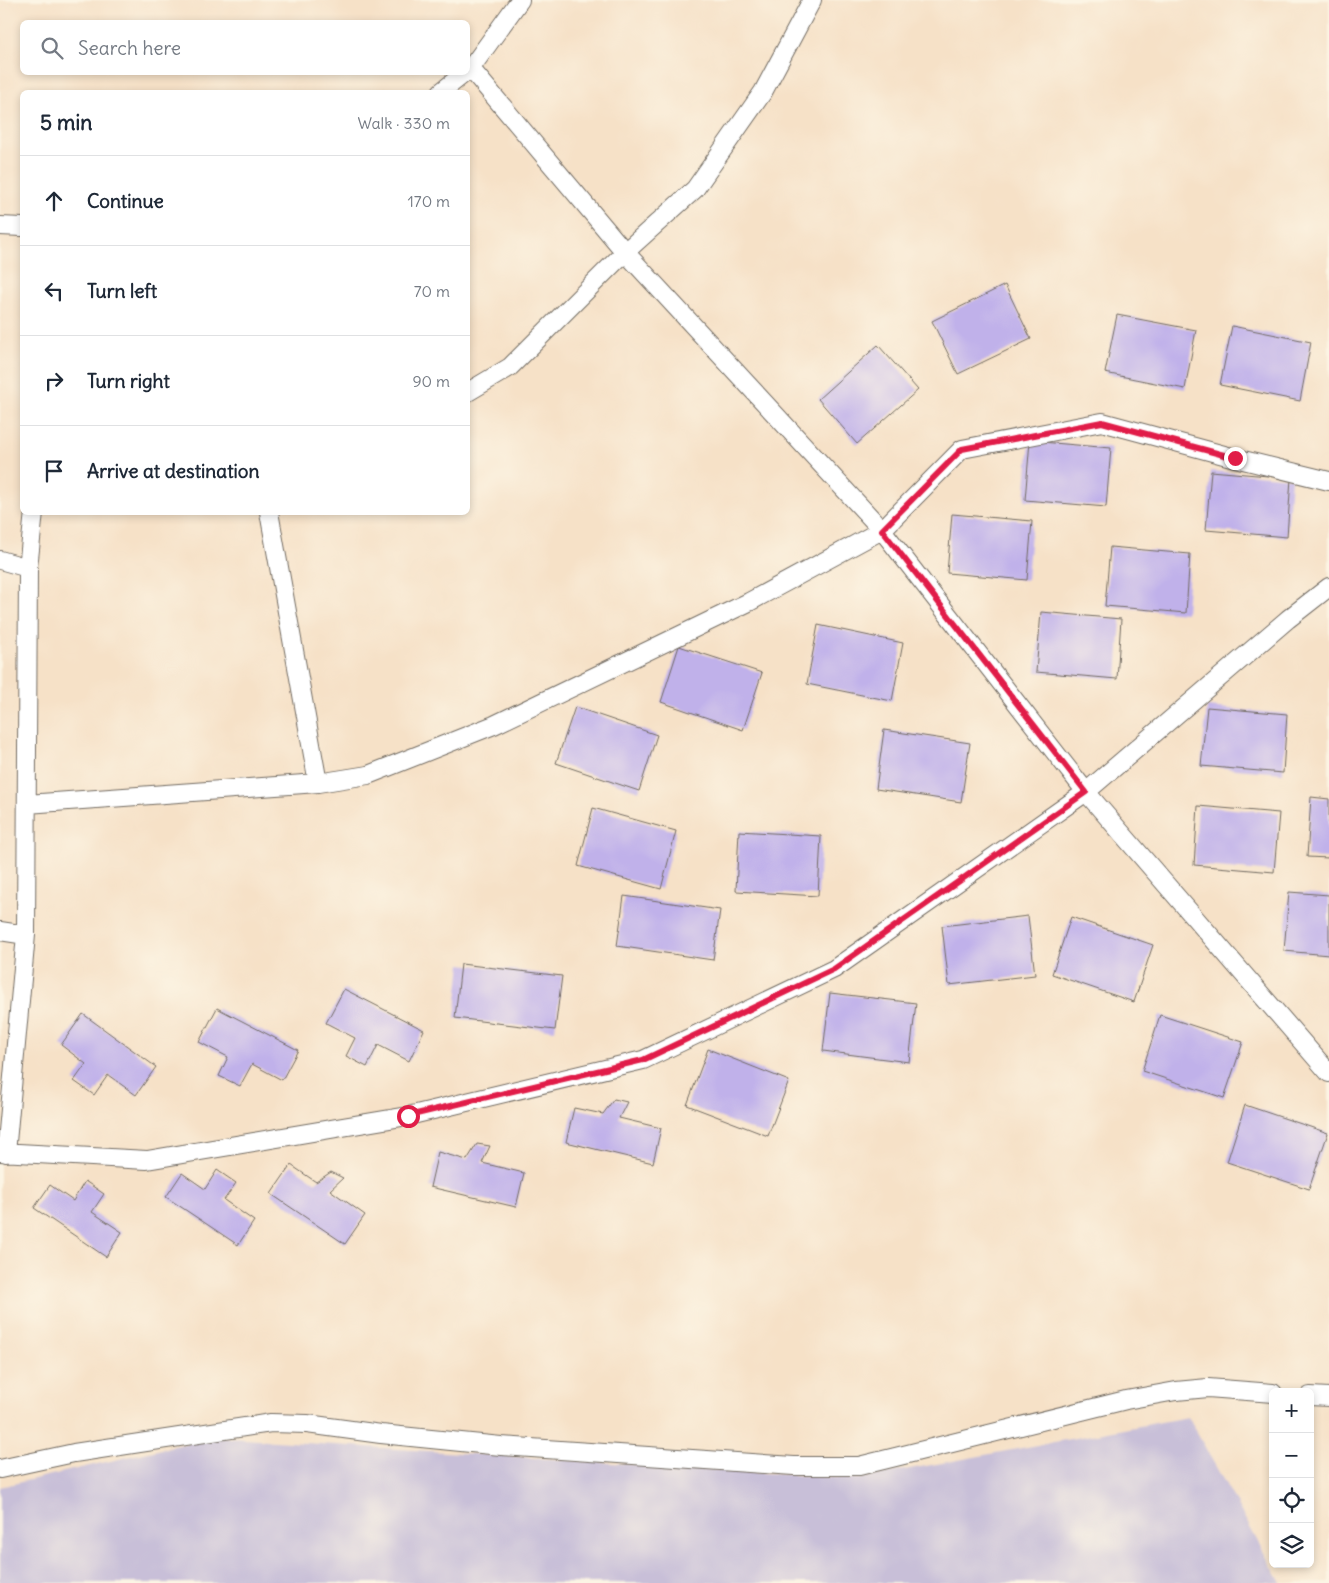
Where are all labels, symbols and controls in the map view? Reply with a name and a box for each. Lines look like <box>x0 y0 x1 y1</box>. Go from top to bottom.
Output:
search box <box>20 20 470 75</box>
icon: search <box>38 34 66 62</box>
text: Search here <box>78 36 181 60</box>
text: 5 min <box>40 109 92 136</box>
text: Walk · 330 m <box>357 113 450 133</box>
icon: ahead <box>40 187 68 215</box>
text: Continue <box>87 189 164 213</box>
text: 170 m <box>407 191 450 211</box>
icon: left <box>40 277 68 305</box>
text: Turn left <box>87 279 157 303</box>
text: 70 m <box>414 281 450 301</box>
icon: right <box>40 367 68 395</box>
text: Turn right <box>87 369 170 393</box>
text: 90 m <box>412 371 450 391</box>
route end <box>1224 447 1247 470</box>
icon: arrive <box>40 457 68 485</box>
text: Arrive at destination <box>87 459 260 483</box>
route start <box>397 1105 420 1128</box>
map controls <box>1269 1388 1314 1568</box>
button: + <box>1269 1388 1314 1433</box>
button: − <box>1269 1433 1314 1478</box>
button: locate <box>1269 1478 1314 1523</box>
button: layers <box>1269 1523 1314 1568</box>

